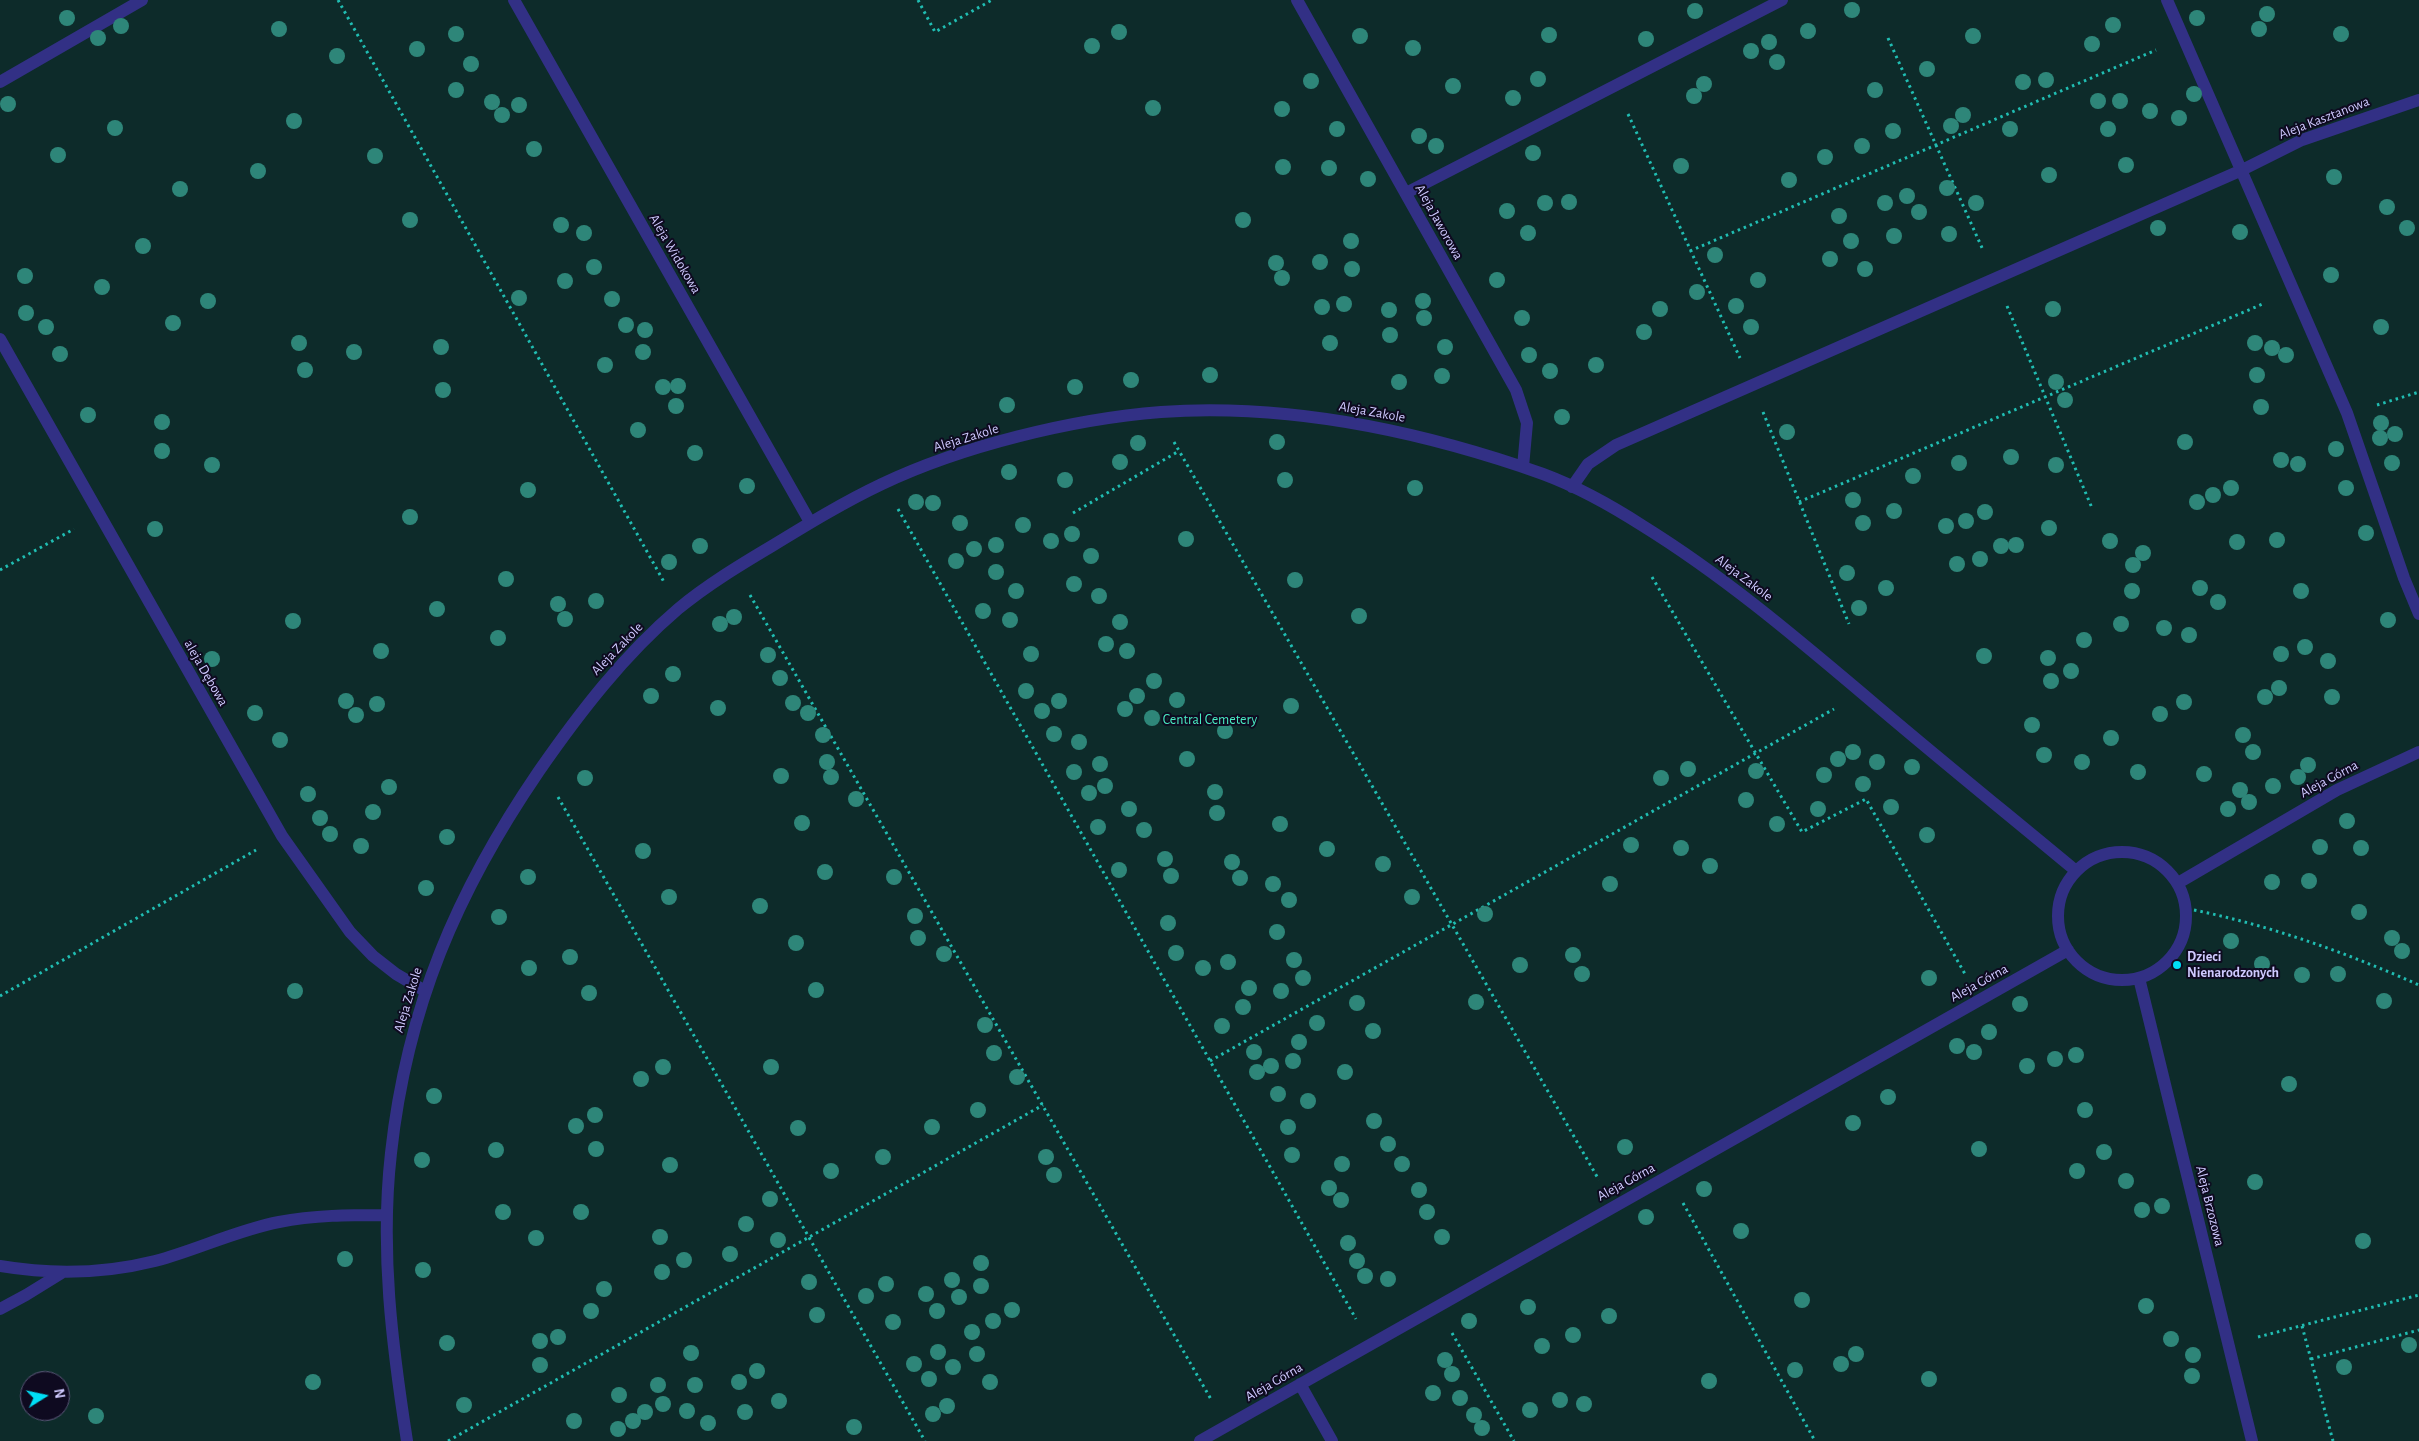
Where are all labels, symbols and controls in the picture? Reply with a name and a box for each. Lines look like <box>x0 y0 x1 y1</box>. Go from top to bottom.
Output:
street label: Aleja Kasztanowa <box>2276 93 2372 143</box>
street label: Aleja Jaworowa <box>1411 181 1467 263</box>
street label: Aleja Widokowa <box>645 211 705 297</box>
street label: Aleja Zakole <box>1337 398 1407 426</box>
street label: Aleja Zakole <box>931 420 1001 456</box>
street label: Aleja Zakole <box>1712 551 1776 605</box>
street label: Aleja Zakole <box>588 619 646 679</box>
street label: aleja Dębowa <box>180 637 232 709</box>
park label: Central Cemetery <box>1163 712 1257 728</box>
street label: Aleja Górna <box>2297 757 2361 801</box>
place label: Dzieci Nienarodzonych <box>2187 949 2279 982</box>
marker: Dzieci Nienarodzonych <box>2171 959 2183 971</box>
street label: Aleja Górna <box>1947 960 2011 1006</box>
street label: Aleja Zakole <box>390 965 426 1035</box>
street label: Aleja Górna <box>1594 1159 1658 1205</box>
street label: Aleja Brzozowa <box>2192 1164 2228 1248</box>
street label: Aleja Górna <box>1242 1359 1306 1405</box>
north arrow <box>20 1371 70 1421</box>
text: N <box>51 1388 67 1400</box>

